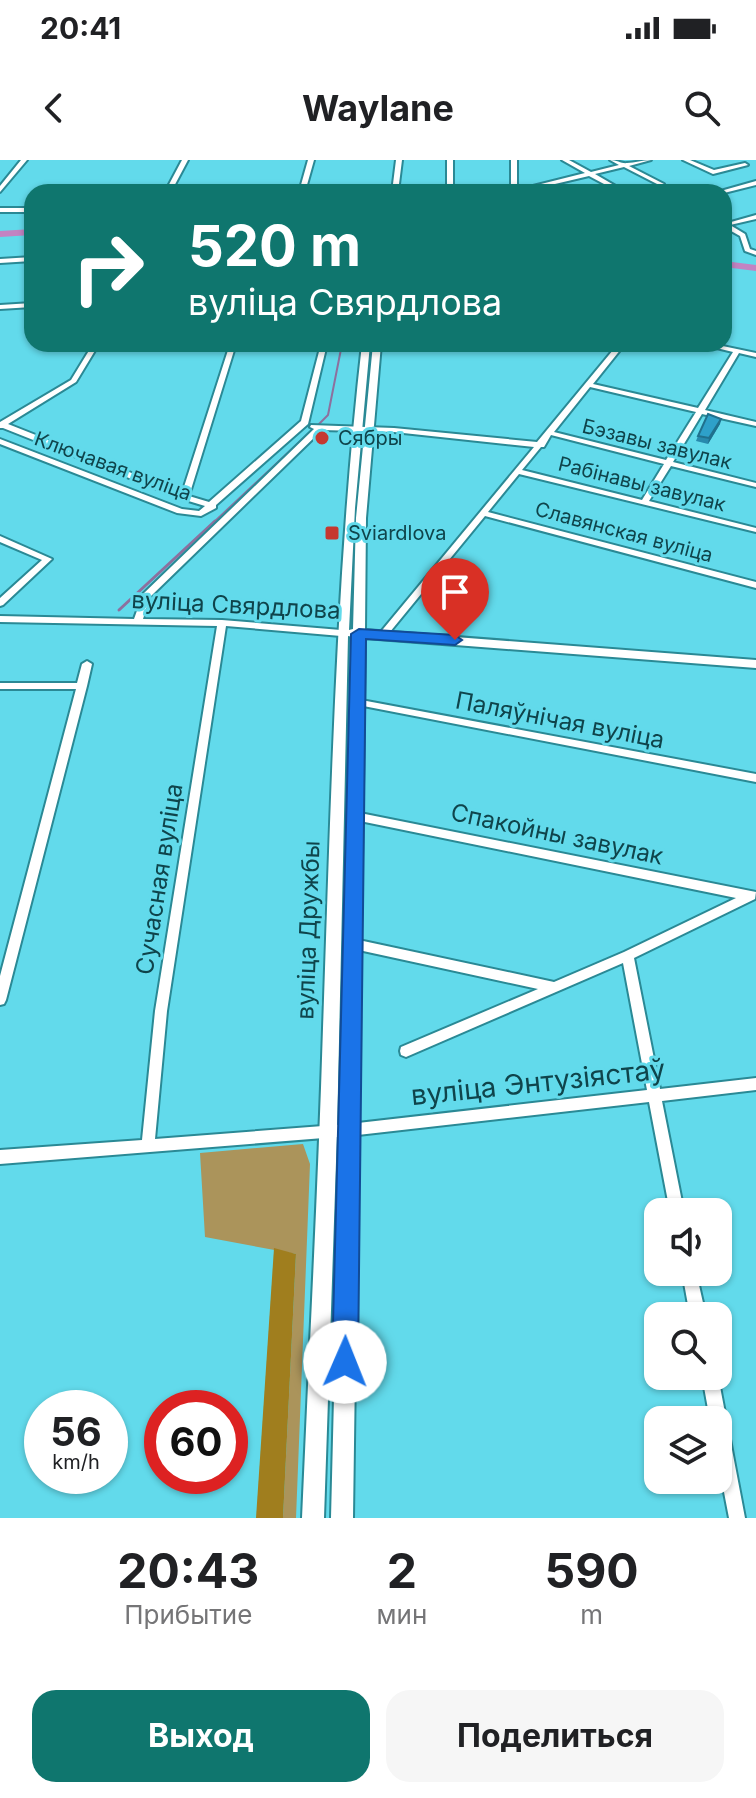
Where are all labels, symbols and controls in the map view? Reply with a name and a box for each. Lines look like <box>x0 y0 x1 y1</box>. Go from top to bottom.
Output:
text: 20:41 <box>40 10 121 46</box>
icon: back <box>32 86 76 130</box>
text: Waylane <box>302 86 454 130</box>
icon: search <box>680 86 724 130</box>
text: 520 m <box>188 212 361 280</box>
icon: right <box>56 216 160 320</box>
text: вуліца Свярдлова <box>188 280 502 324</box>
street label: Бэзавы завулак <box>580 414 734 474</box>
street label: Ключавая вуліца <box>31 426 195 506</box>
place label: Сябры <box>338 426 403 450</box>
marker: Сябры <box>313 429 331 447</box>
street label: Рабінавы завулак <box>556 452 728 516</box>
street label: Славянская вуліца <box>533 497 715 567</box>
place label: Sviardlova <box>348 521 446 545</box>
marker: Sviardlova <box>323 524 341 542</box>
pin <box>421 558 489 640</box>
icon: arrive <box>433 570 477 614</box>
street label: вуліца Свярдлова <box>131 585 341 625</box>
street label: Паляўнічая вуліца <box>453 686 667 754</box>
street label: Сучасная вуліца <box>130 781 188 977</box>
street label: Спакойны завулак <box>448 797 666 871</box>
street label: вуліца Дружбы <box>290 840 326 1020</box>
street label: вуліца Энтузіястаў <box>409 1052 667 1112</box>
map controls <box>644 1198 732 1494</box>
button: sound <box>644 1198 732 1286</box>
button: search <box>644 1302 732 1390</box>
position arrow <box>303 1320 387 1404</box>
speed limit sign: 60 <box>144 1390 248 1494</box>
button: layers <box>644 1406 732 1494</box>
text: 56 <box>50 1407 102 1456</box>
text: km/h <box>52 1450 100 1474</box>
text: 20:43 <box>117 1541 259 1600</box>
text: 2 <box>387 1541 417 1600</box>
text: 590 <box>545 1541 639 1600</box>
text: Прибытие <box>124 1599 252 1630</box>
text: мин <box>377 1599 427 1630</box>
text: m <box>580 1599 603 1630</box>
button: Выход <box>32 1690 370 1782</box>
button: Поделиться <box>386 1690 724 1782</box>

